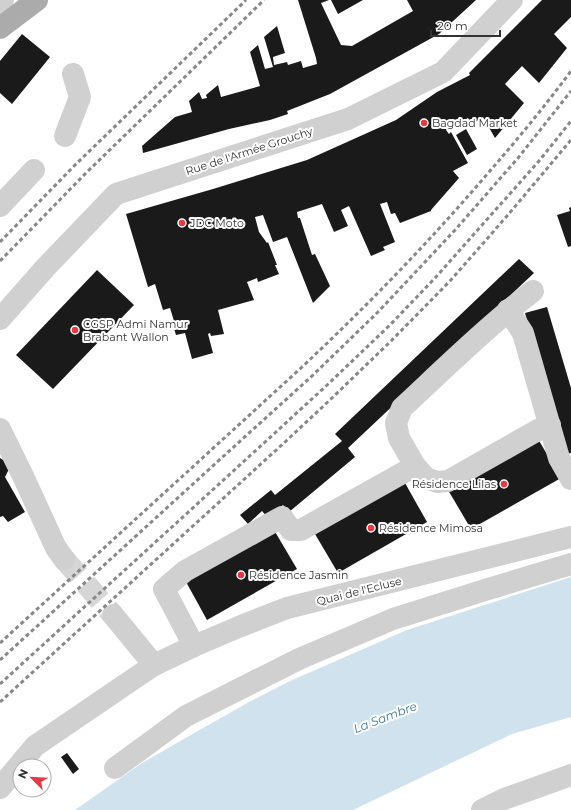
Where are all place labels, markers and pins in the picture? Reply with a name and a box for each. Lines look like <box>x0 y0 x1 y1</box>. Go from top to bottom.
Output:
place label: Bagdad Market <box>432 116 518 130</box>
marker: Bagdad Market <box>419 118 429 128</box>
place label: JDC Moto <box>189 216 244 230</box>
marker: JDC Moto <box>177 218 187 228</box>
place label: CGSP Admi Namur Brabant Wallon <box>83 317 188 344</box>
marker: CGSP Admi Namur Brabant Wallon <box>70 325 80 335</box>
place label: Résidence Lilas <box>412 477 497 491</box>
marker: Résidence Lilas <box>499 479 509 489</box>
place label: Résidence Mimosa <box>379 521 483 535</box>
marker: Résidence Mimosa <box>366 523 376 533</box>
place label: Résidence Jasmin <box>249 568 349 582</box>
marker: Résidence Jasmin <box>236 570 246 580</box>

